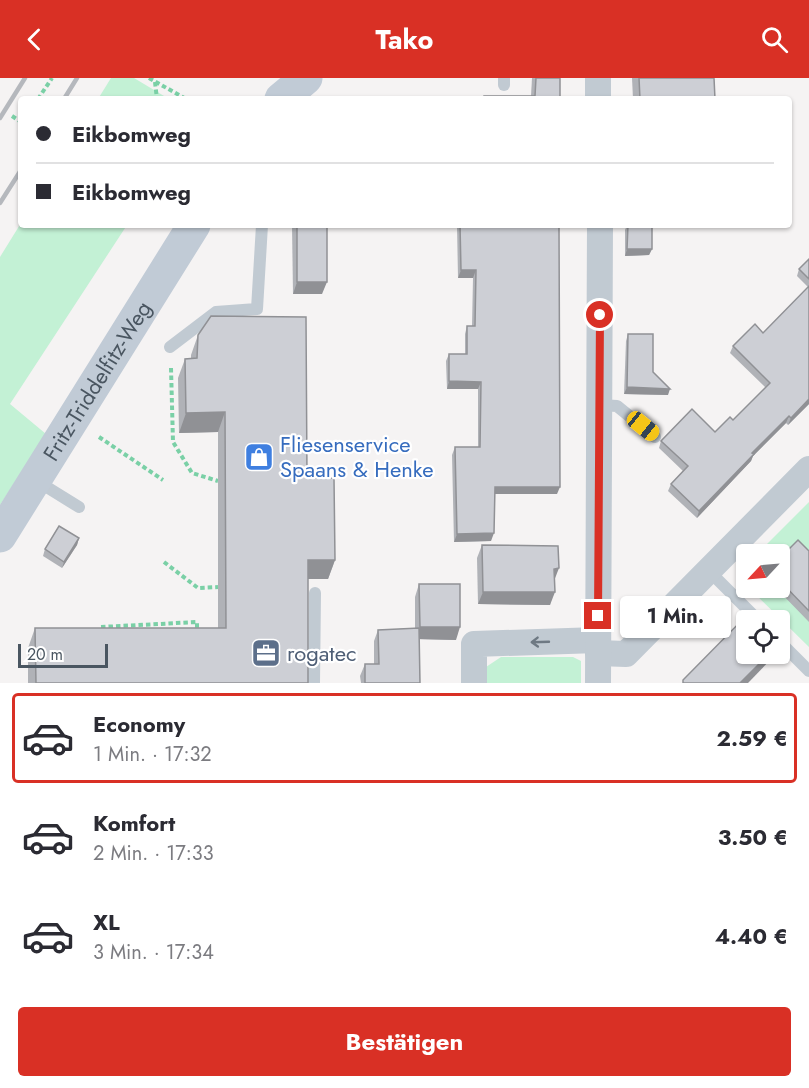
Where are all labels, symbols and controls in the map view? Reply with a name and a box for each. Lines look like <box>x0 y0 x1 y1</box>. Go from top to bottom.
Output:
text: Tako <box>375 20 434 59</box>
icon: back <box>18 23 51 56</box>
icon: search <box>758 23 791 56</box>
text: Eikbomweg <box>72 118 191 150</box>
text: Eikbomweg <box>72 176 191 208</box>
street label: Fritz-Triddelfitz-Weg <box>35 295 159 467</box>
route start <box>586 301 613 328</box>
car <box>623 408 663 444</box>
place label: Fliesenservice Spaans & Henke <box>280 428 434 485</box>
shop icon: Fliesenservice Spaans & Henke <box>243 441 275 473</box>
north arrow <box>736 544 790 598</box>
map controls <box>736 544 790 664</box>
callout: 1 Min. <box>619 595 730 637</box>
route end <box>584 602 611 629</box>
text: 1 Min. <box>647 602 704 631</box>
button: locate <box>736 610 790 664</box>
one-way arrow <box>530 636 550 648</box>
office icon: rogatec <box>250 637 282 669</box>
place label: rogatec <box>287 637 356 669</box>
scale bar <box>18 641 108 668</box>
text: 20 m <box>27 643 63 666</box>
text: Economy <box>93 708 185 740</box>
icon: car <box>21 711 75 765</box>
text: 2.59 € <box>717 722 788 754</box>
text: 1 Min. · 17:32 <box>93 740 212 769</box>
text: Komfort <box>93 807 175 839</box>
icon: car <box>21 810 75 864</box>
text: 3.50 € <box>718 821 788 853</box>
text: 2 Min. · 17:33 <box>93 839 214 868</box>
text: XL <box>93 906 120 938</box>
icon: car <box>21 909 75 963</box>
text: 4.40 € <box>715 920 788 952</box>
text: 3 Min. · 17:34 <box>93 938 214 967</box>
button: Bestätigen <box>18 1007 791 1076</box>

